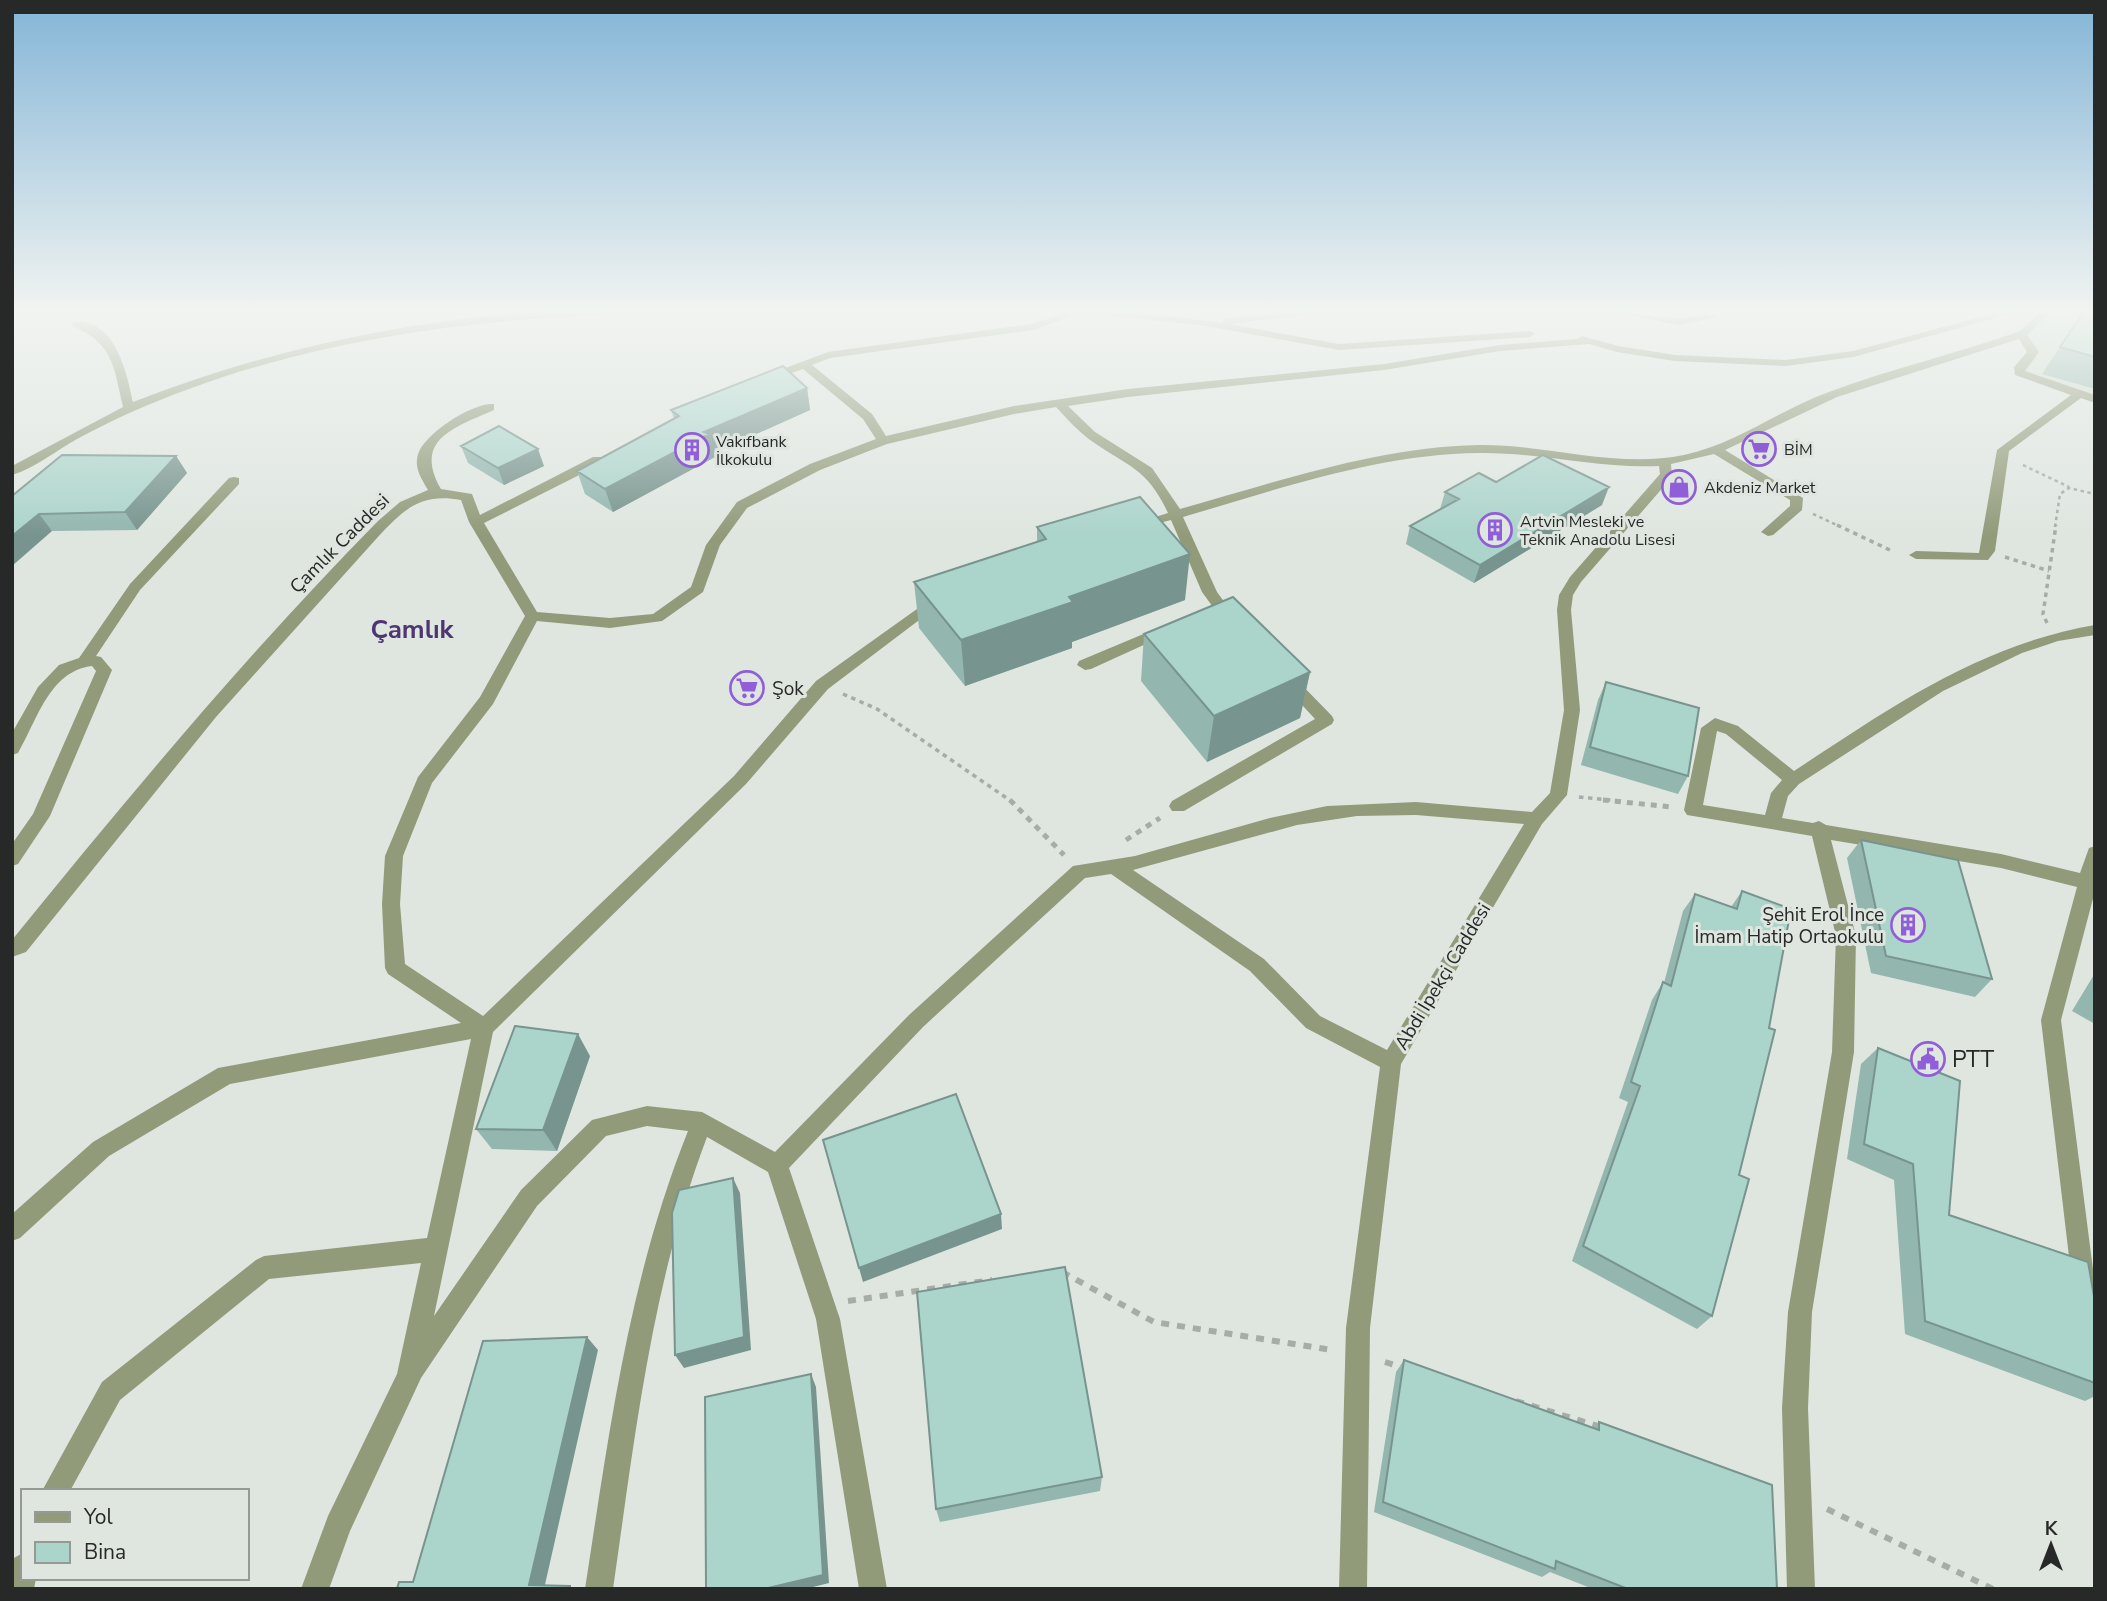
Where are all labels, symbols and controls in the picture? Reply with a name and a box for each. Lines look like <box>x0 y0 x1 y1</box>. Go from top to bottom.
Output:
supermarket icon: BİM <box>1740 430 1778 468</box>
building icon: Vakıfbank İlkokulu <box>673 431 711 469</box>
place label: Vakıfbank İlkokulu <box>715 431 788 471</box>
place label: BİM <box>1784 439 1813 461</box>
shop icon: Akdeniz Market <box>1660 468 1698 506</box>
place label: Akdeniz Market <box>1704 477 1816 499</box>
street label: Çamlık Caddesi <box>284 488 395 599</box>
building icon: Artvin Mesleki ve Teknik Anadolu Lisesi <box>1476 511 1514 549</box>
place label: Artvin Mesleki ve Teknik Anadolu Lisesi <box>1520 511 1675 551</box>
district label: Çamlık <box>370 612 455 647</box>
supermarket icon: Şok <box>728 669 766 707</box>
place label: Şok <box>772 676 804 702</box>
street label: Abdi İpekçi Caddesi <box>1389 898 1497 1055</box>
place label: Şehit Erol İnce İmam Hatip Ortaokulu <box>1695 902 1884 950</box>
building icon: Şehit Erol İnce İmam Hatip Ortaokulu <box>1889 906 1927 944</box>
public building icon: PTT <box>1909 1040 1947 1078</box>
place label: PTT <box>1952 1044 1994 1075</box>
legend <box>21 1489 248 1580</box>
text: Yol <box>83 1503 114 1531</box>
north arrow <box>2016 1510 2086 1580</box>
text: K <box>2045 1516 2059 1542</box>
text: Bina <box>84 1538 126 1566</box>

